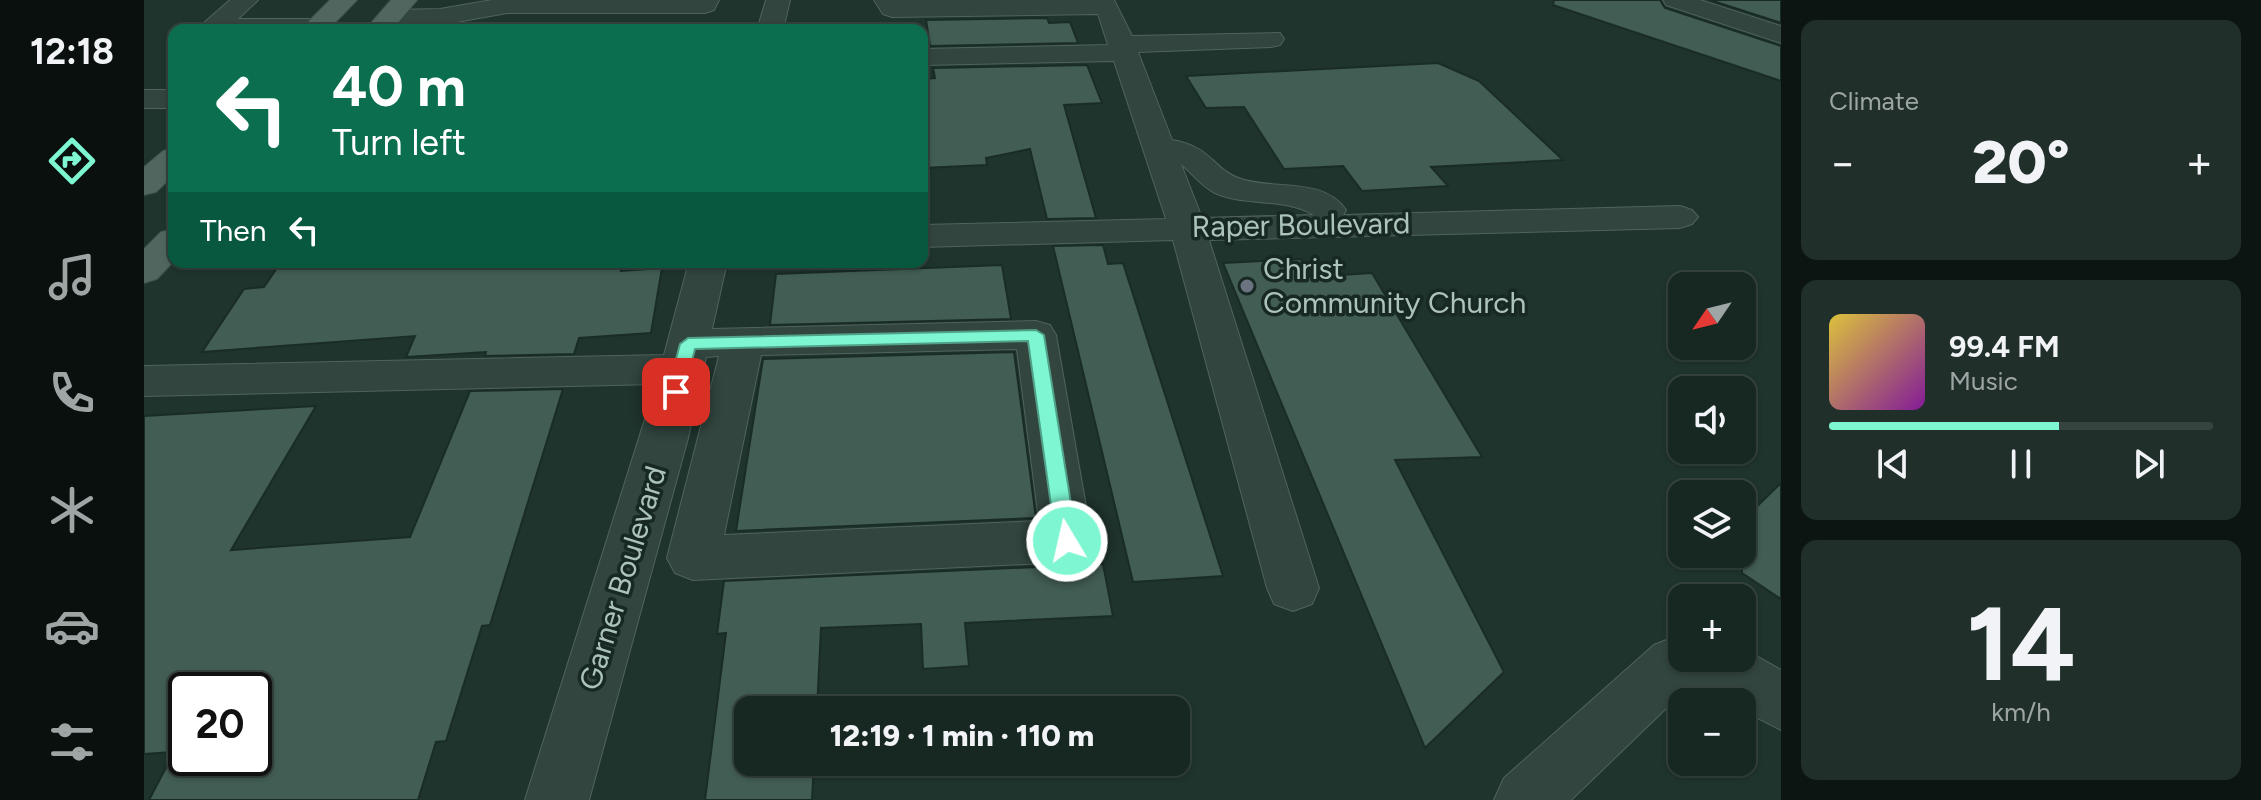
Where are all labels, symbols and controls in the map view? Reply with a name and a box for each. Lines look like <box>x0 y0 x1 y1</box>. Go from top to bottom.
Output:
text: 12:18 <box>30 30 114 73</box>
text: 40 m <box>332 53 466 120</box>
icon: left <box>200 56 304 160</box>
text: Climate <box>1829 85 1919 117</box>
text: Turn left <box>332 121 466 164</box>
text: 20° <box>1972 126 2070 198</box>
icon: directions <box>44 133 100 189</box>
text: − <box>1829 136 1856 189</box>
text: + <box>2186 136 2213 189</box>
street label: Raper Boulevard <box>1191 204 1411 245</box>
icon: left <box>282 208 326 252</box>
text: Then <box>200 212 266 249</box>
icon: music <box>44 249 100 305</box>
place label: Christ Community Church <box>1263 250 1526 321</box>
north arrow <box>1668 272 1756 360</box>
map controls <box>1668 272 1756 776</box>
marker: Christ Community Church <box>1238 277 1256 295</box>
text: 99.4 FM <box>1949 328 2060 365</box>
pin <box>642 358 710 426</box>
icon: phone <box>44 365 100 421</box>
text: Music <box>1949 365 2018 397</box>
icon: arrive <box>654 370 698 414</box>
button: sound <box>1668 376 1756 464</box>
icon: previous <box>1871 442 1915 486</box>
icon: pause <box>1999 442 2043 486</box>
icon: next <box>2127 442 2171 486</box>
street label: Garner Boulevard <box>571 461 674 694</box>
button: layers <box>1668 480 1756 568</box>
icon: climate <box>44 482 100 538</box>
position arrow <box>1025 499 1109 583</box>
text: 14 <box>1966 581 2076 706</box>
button: + <box>1668 584 1756 672</box>
icon: car <box>44 598 100 654</box>
speed limit sign: 20 <box>168 672 272 776</box>
button: − <box>1668 688 1756 776</box>
text: km/h <box>1991 696 2051 728</box>
icon: filters <box>44 714 100 770</box>
text: 12:19 · 1 min · 110 m <box>830 717 1094 754</box>

